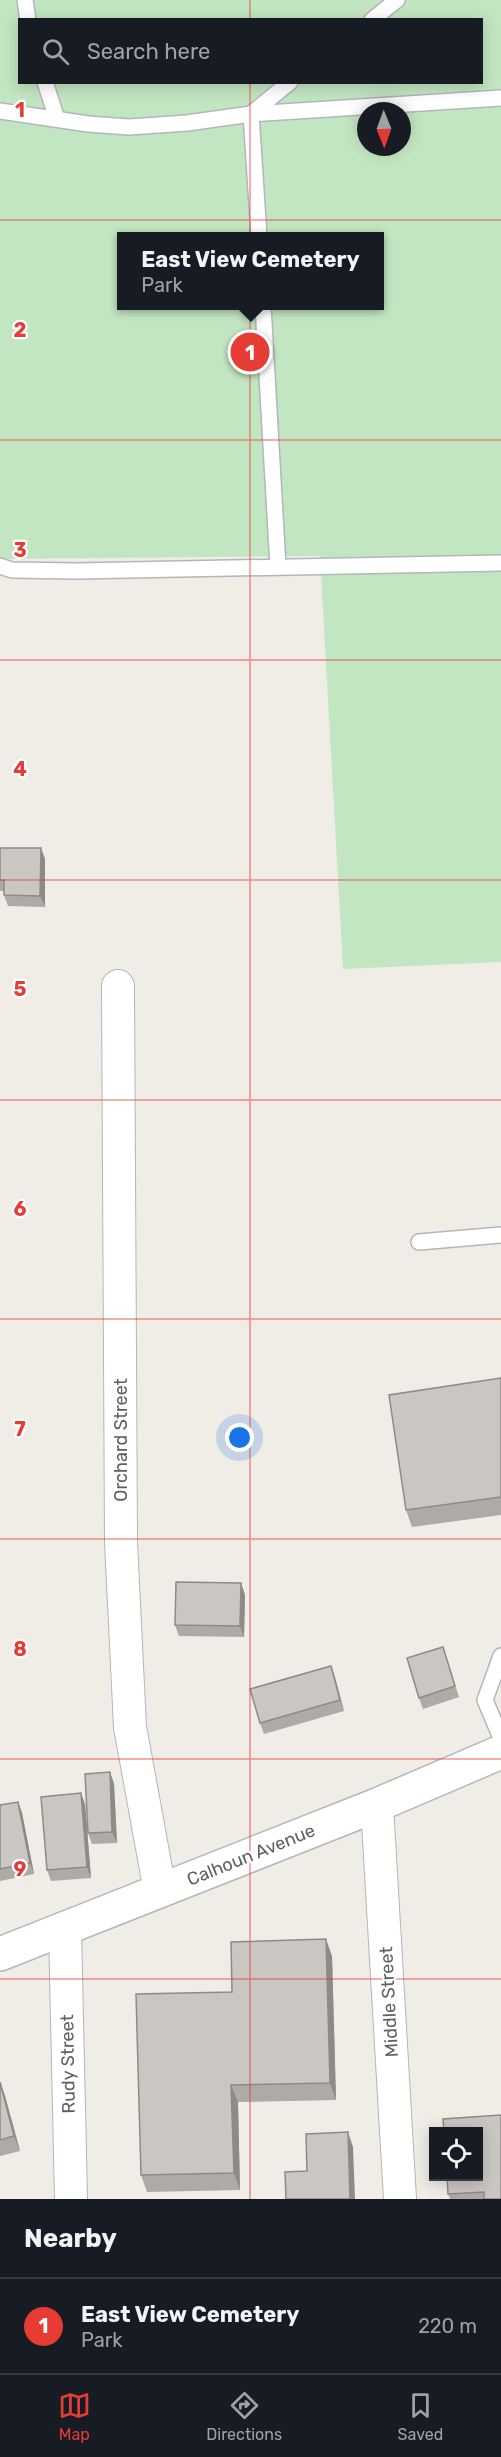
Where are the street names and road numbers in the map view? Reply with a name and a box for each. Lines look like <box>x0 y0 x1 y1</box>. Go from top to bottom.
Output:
street label: Orchard Street <box>110 1378 132 1502</box>
street label: Calhoun Avenue <box>184 1819 318 1891</box>
street label: Middle Street <box>375 1946 403 2058</box>
street label: Rudy Street <box>56 2014 80 2114</box>

